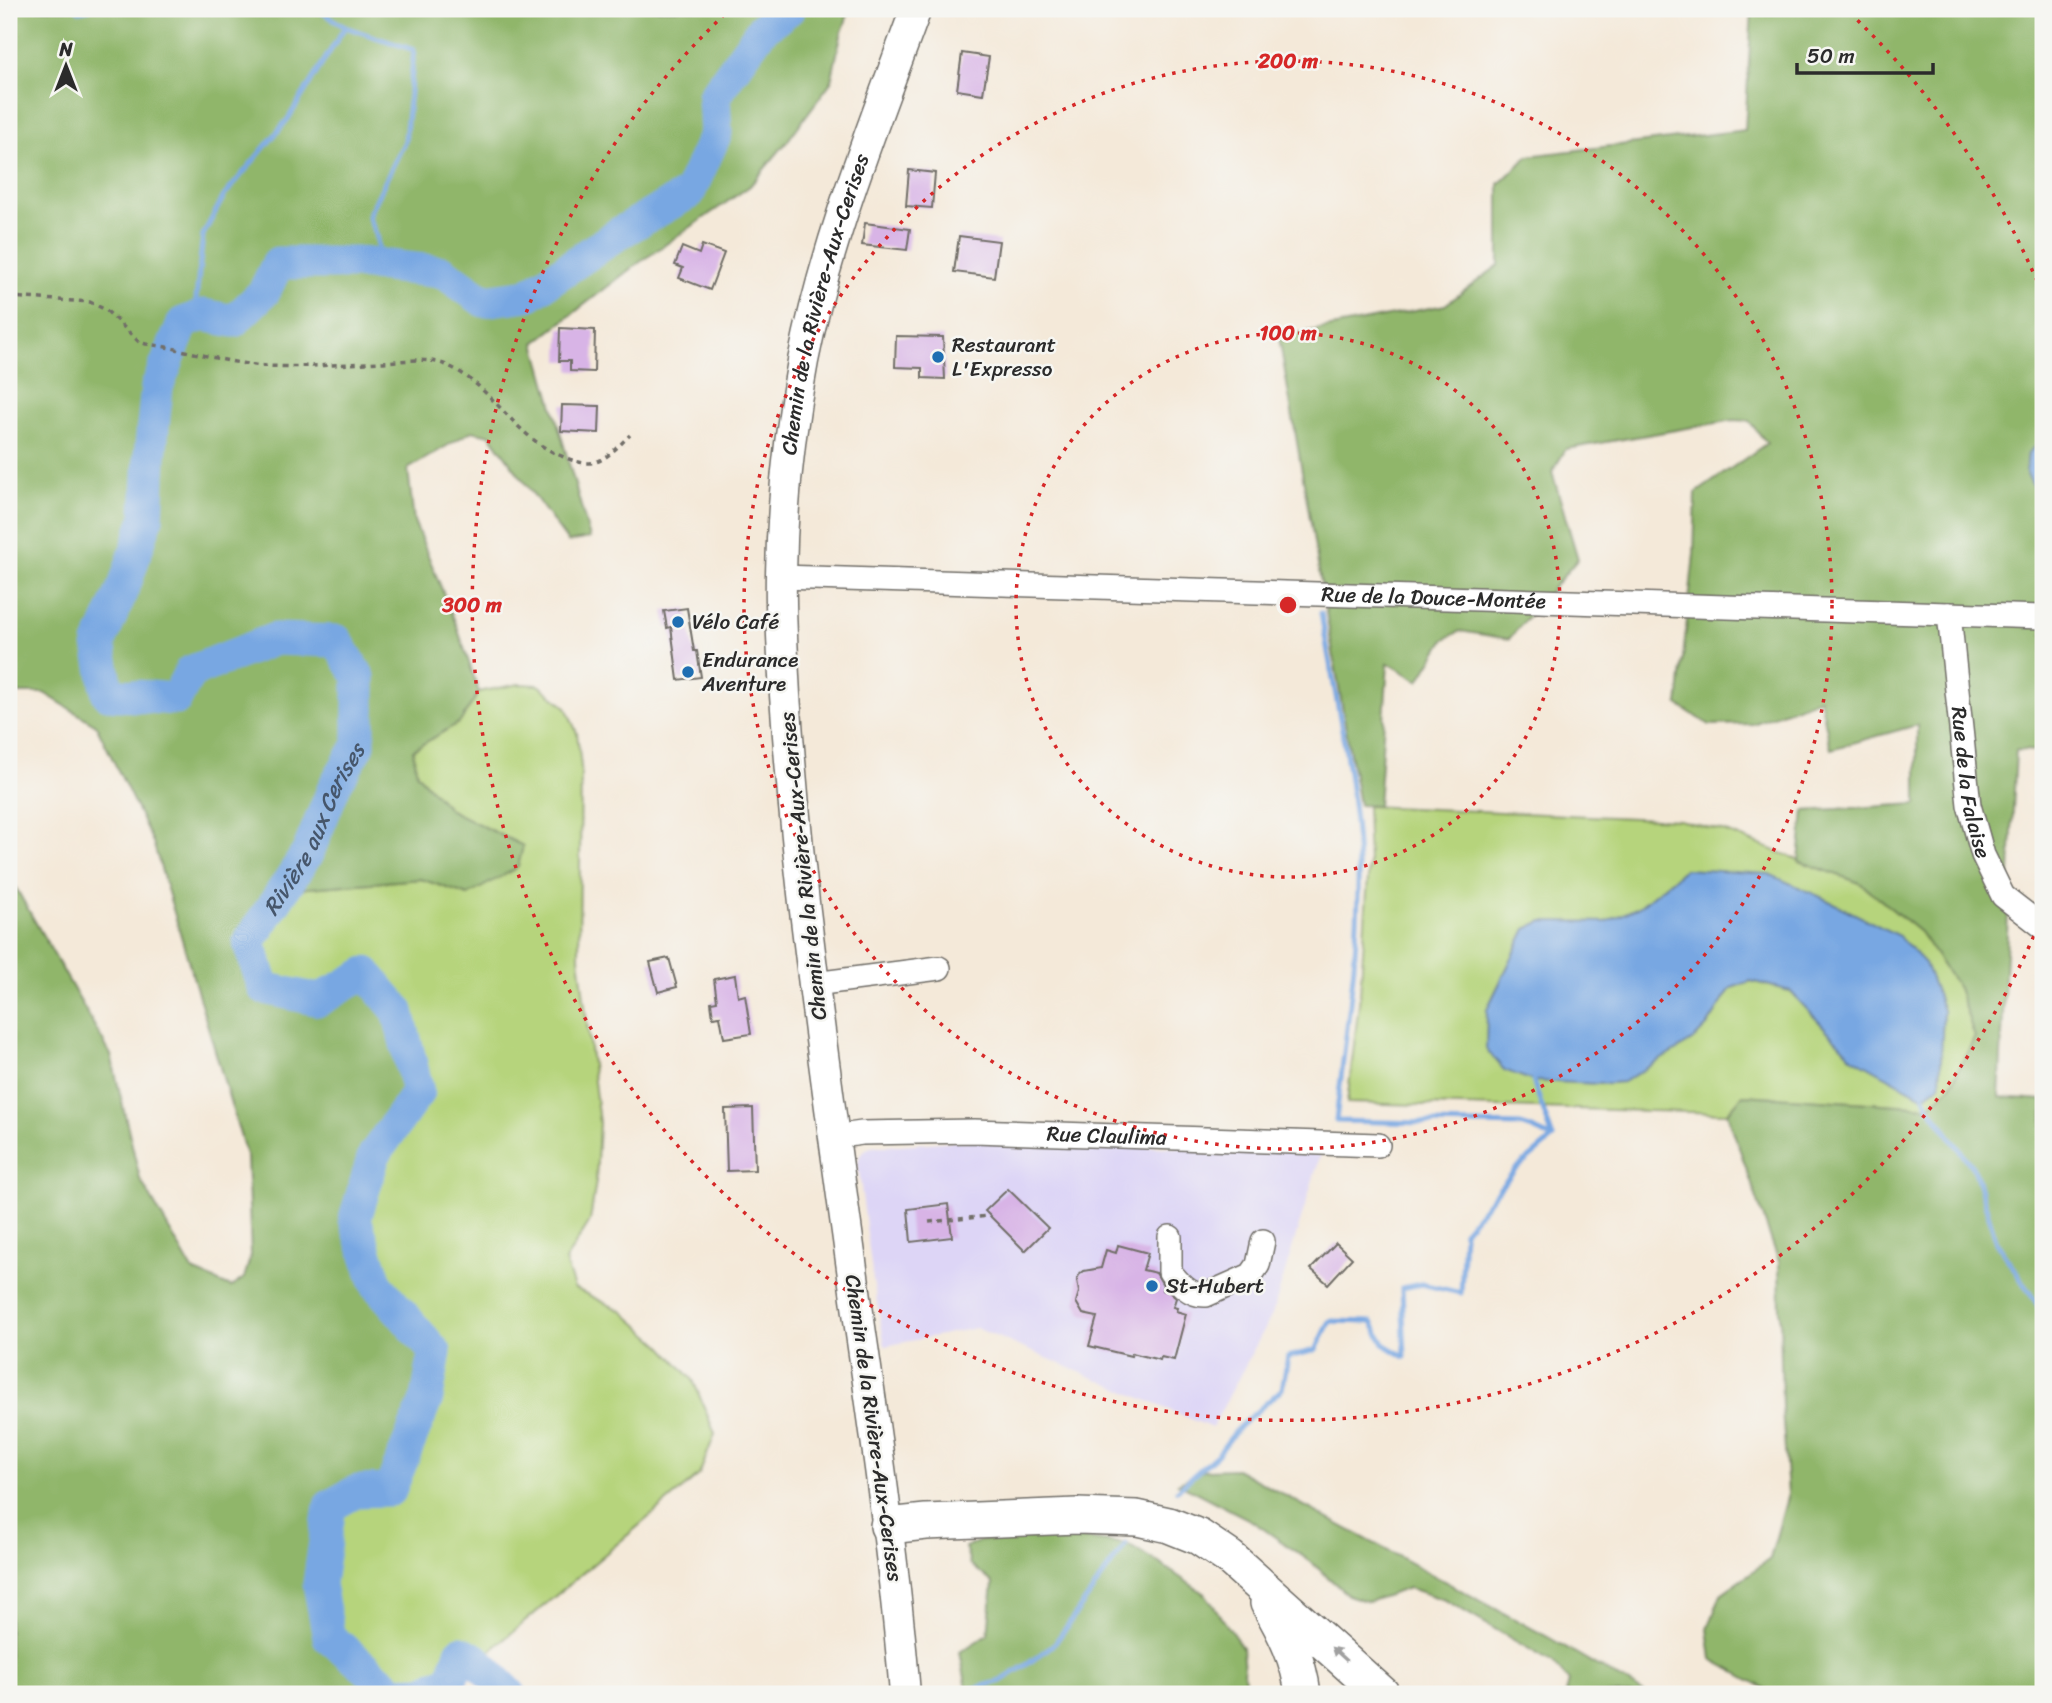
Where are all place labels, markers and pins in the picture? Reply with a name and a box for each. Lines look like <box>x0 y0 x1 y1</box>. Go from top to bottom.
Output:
place label: Restaurant L'Expresso <box>952 326 1056 388</box>
marker: Restaurant L'Expresso <box>930 349 946 365</box>
centre of rings <box>1276 593 1300 617</box>
place label: Vélo Café <box>692 603 779 641</box>
marker: Vélo Café <box>670 614 686 630</box>
place label: Endurance Aventure <box>701 641 798 703</box>
marker: Endurance Aventure <box>680 664 696 680</box>
place label: St-Hubert <box>1166 1267 1264 1305</box>
marker: St-Hubert <box>1144 1278 1160 1294</box>

